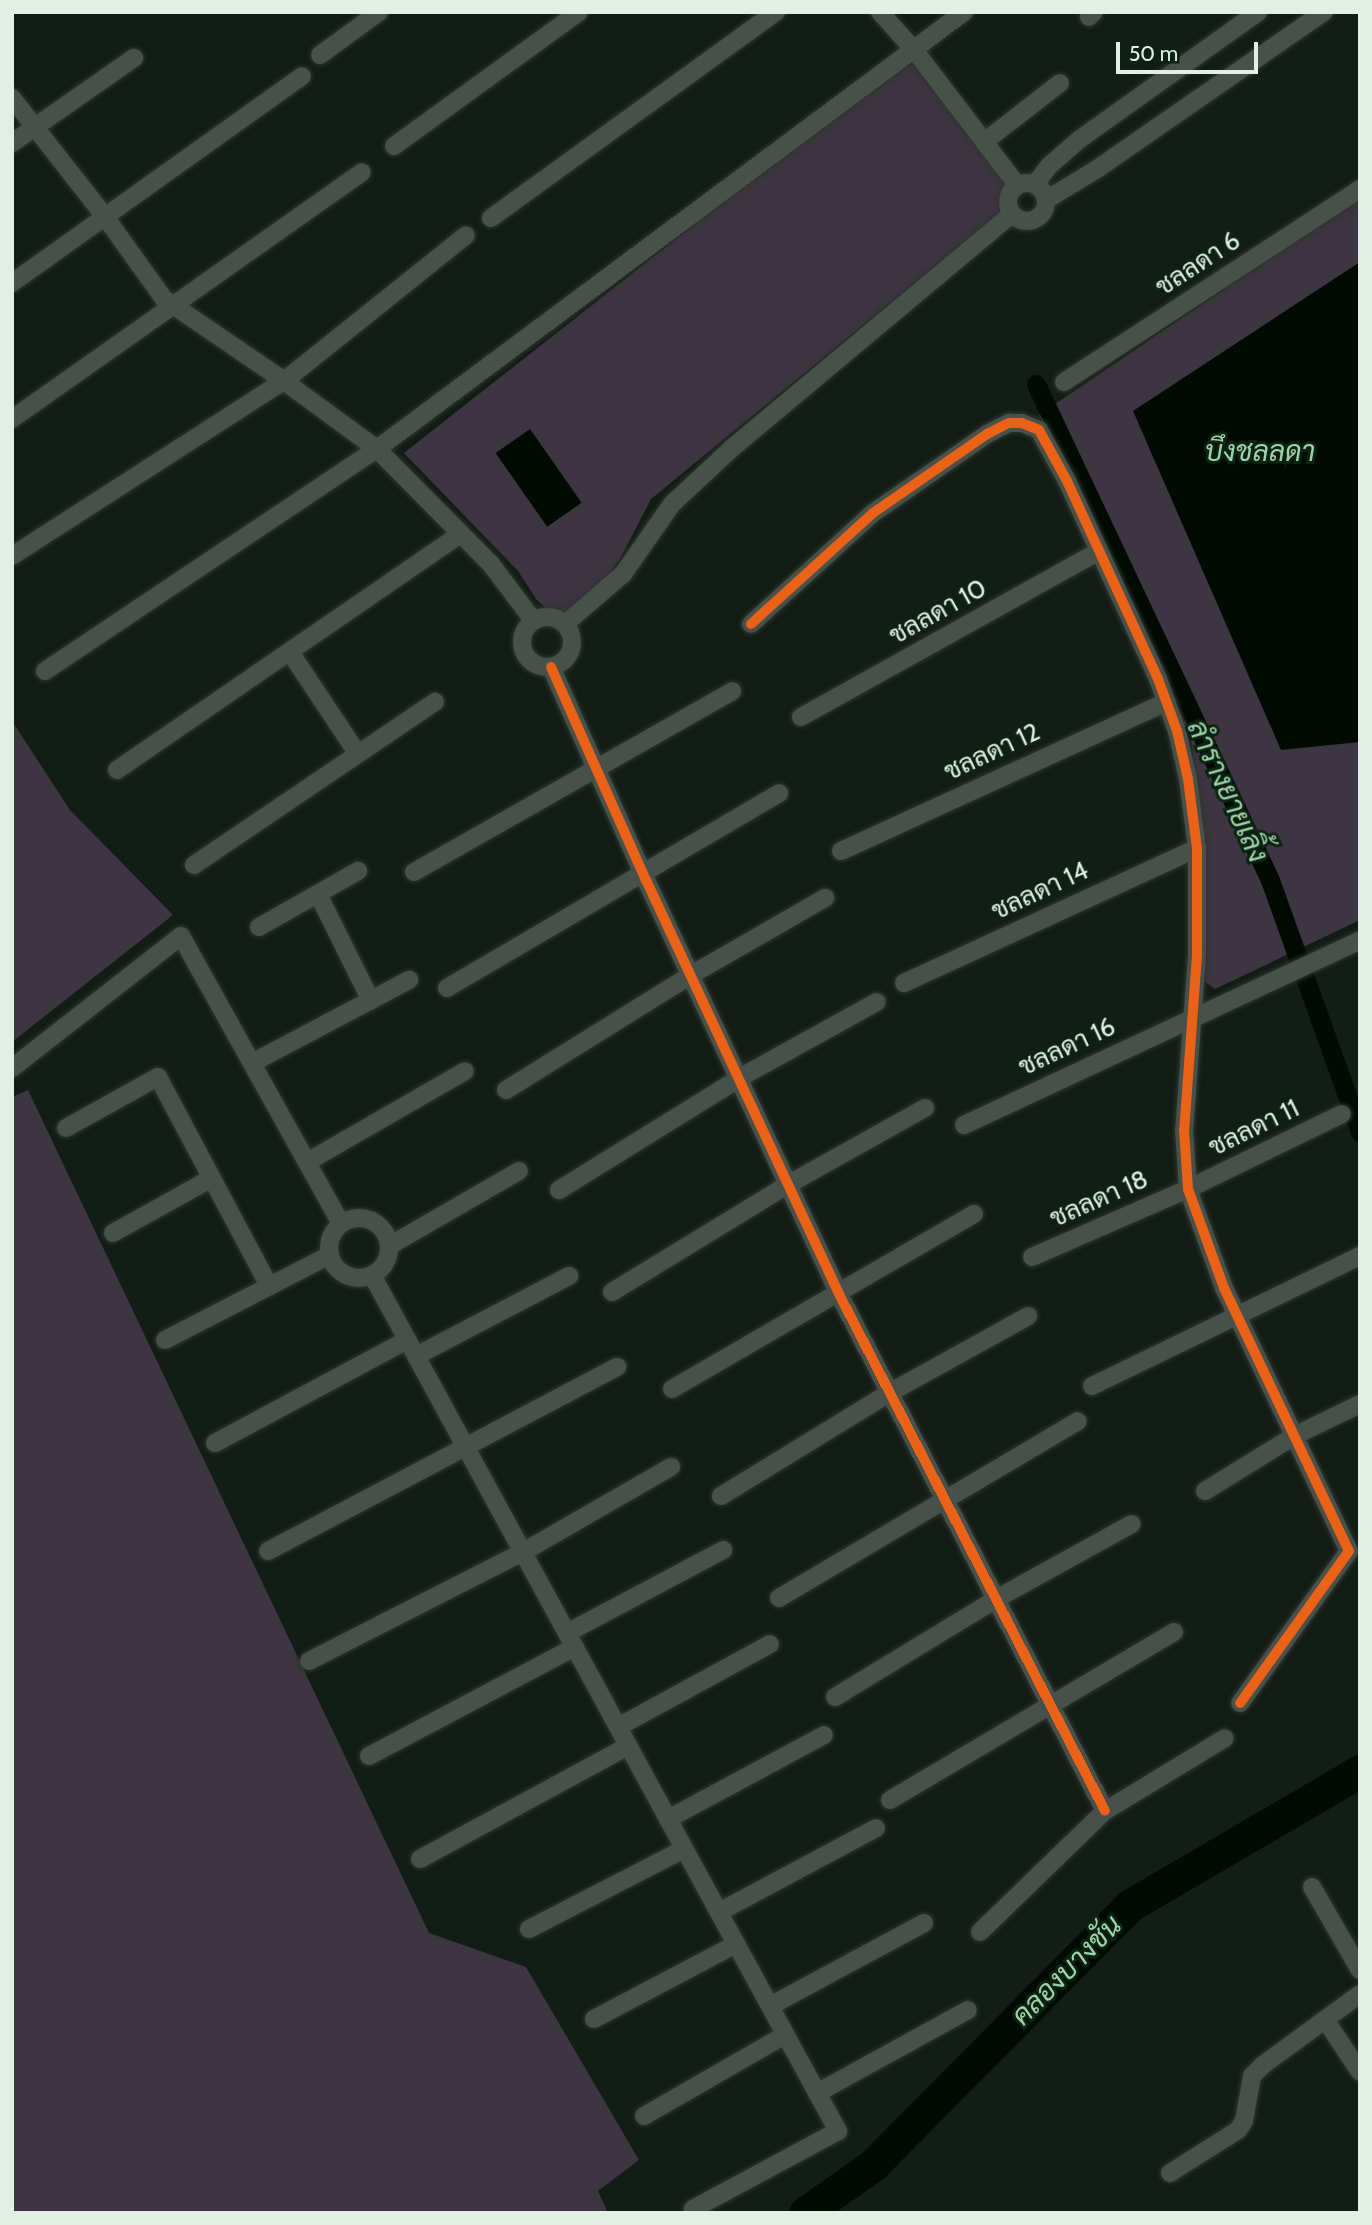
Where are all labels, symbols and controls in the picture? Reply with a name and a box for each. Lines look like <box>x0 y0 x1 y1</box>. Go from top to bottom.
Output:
scale bar <box>1120 28 1262 72</box>
text: 50 m <box>1129 41 1178 66</box>
street label: ชลลดา 6 <box>1150 225 1246 303</box>
water label: บึงชลลดา <box>1205 434 1315 468</box>
street label: ชลลดา 10 <box>884 573 992 651</box>
water label: ลำรางยายเลิ้ง <box>1180 715 1276 867</box>
street label: ชลลดา 12 <box>939 716 1045 788</box>
street label: ชลลดา 14 <box>987 855 1093 927</box>
street label: ชลลดา 16 <box>1014 1011 1120 1083</box>
street label: ชลลดา 11 <box>1204 1093 1304 1163</box>
street label: ชลลดา 18 <box>1045 1164 1153 1234</box>
water label: คลองบางชัน <box>1004 1908 1128 2032</box>

